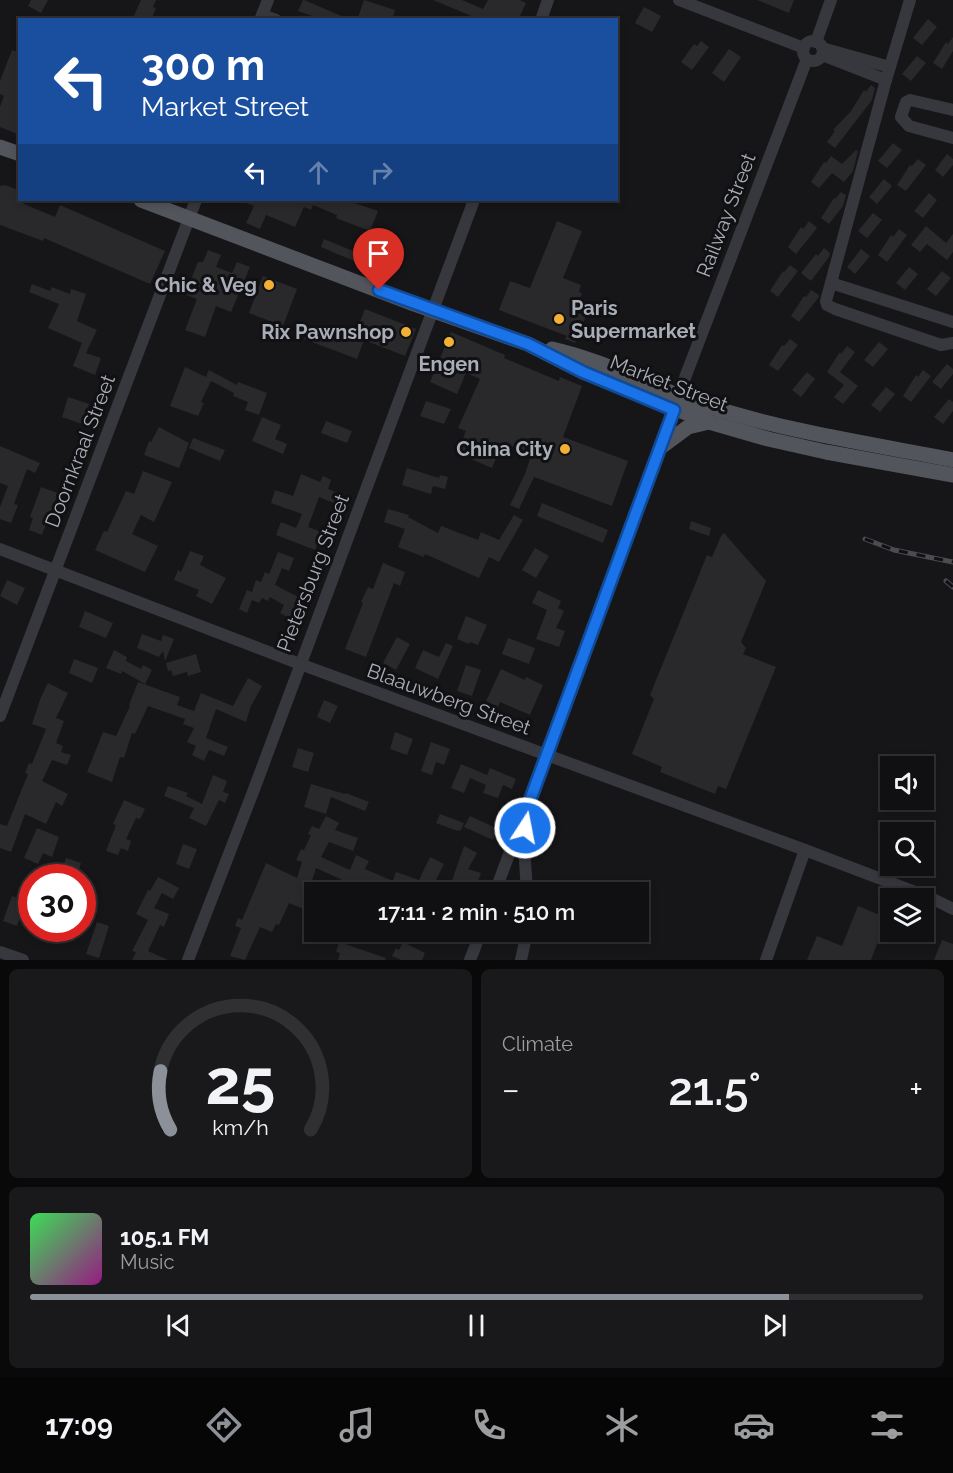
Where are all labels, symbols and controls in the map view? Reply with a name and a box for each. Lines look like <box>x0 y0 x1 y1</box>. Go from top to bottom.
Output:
text: 300 m <box>141 41 265 90</box>
icon: left <box>42 42 120 120</box>
text: Market Street <box>141 91 309 122</box>
street label: Railway Street <box>691 149 761 280</box>
icon: left <box>239 156 272 189</box>
icon: ahead <box>302 156 335 189</box>
icon: right <box>365 156 398 189</box>
pin <box>353 228 404 290</box>
icon: arrive <box>362 237 395 270</box>
place label: Chic & Veg <box>155 273 257 297</box>
marker: Chic & Veg <box>262 278 276 292</box>
place label: Paris Supermarket <box>571 296 696 343</box>
marker: Paris Supermarket <box>552 312 566 326</box>
place label: Rix Pawnshop <box>261 320 394 344</box>
marker: Rix Pawnshop <box>399 325 413 339</box>
marker: Engen <box>442 335 456 349</box>
street label: Market Street <box>607 350 732 417</box>
place label: Engen <box>419 352 479 376</box>
street label: Doornkraal Street <box>40 371 120 531</box>
place label: China City <box>456 437 553 461</box>
marker: China City <box>558 442 572 456</box>
street label: Pietersburg Street <box>272 490 354 655</box>
street label: Blaauwberg Street <box>364 658 534 740</box>
map controls <box>880 756 934 942</box>
button: sound <box>880 756 934 810</box>
position arrow <box>493 796 557 860</box>
button: search <box>880 822 934 876</box>
speed limit sign: 30 <box>18 864 96 942</box>
button: layers <box>880 888 934 942</box>
text: 17:11 · 2 min · 510 m <box>378 899 575 925</box>
text: Climate <box>502 1032 573 1056</box>
text: 25 <box>206 1045 275 1119</box>
text: 21.5° <box>668 1063 761 1116</box>
text: − <box>502 1070 520 1109</box>
text: + <box>909 1070 923 1109</box>
text: km/h <box>212 1116 269 1141</box>
text: 105.1 FM <box>120 1224 209 1250</box>
text: Music <box>120 1250 174 1274</box>
icon: previous <box>162 1309 195 1342</box>
icon: pause <box>460 1309 493 1342</box>
icon: next <box>758 1309 791 1342</box>
icon: directions <box>203 1404 245 1446</box>
icon: music <box>336 1404 378 1446</box>
icon: phone <box>468 1404 510 1446</box>
icon: climate <box>601 1404 643 1446</box>
icon: car <box>733 1404 775 1446</box>
icon: filters <box>866 1404 908 1446</box>
text: 17:09 <box>45 1410 113 1441</box>

